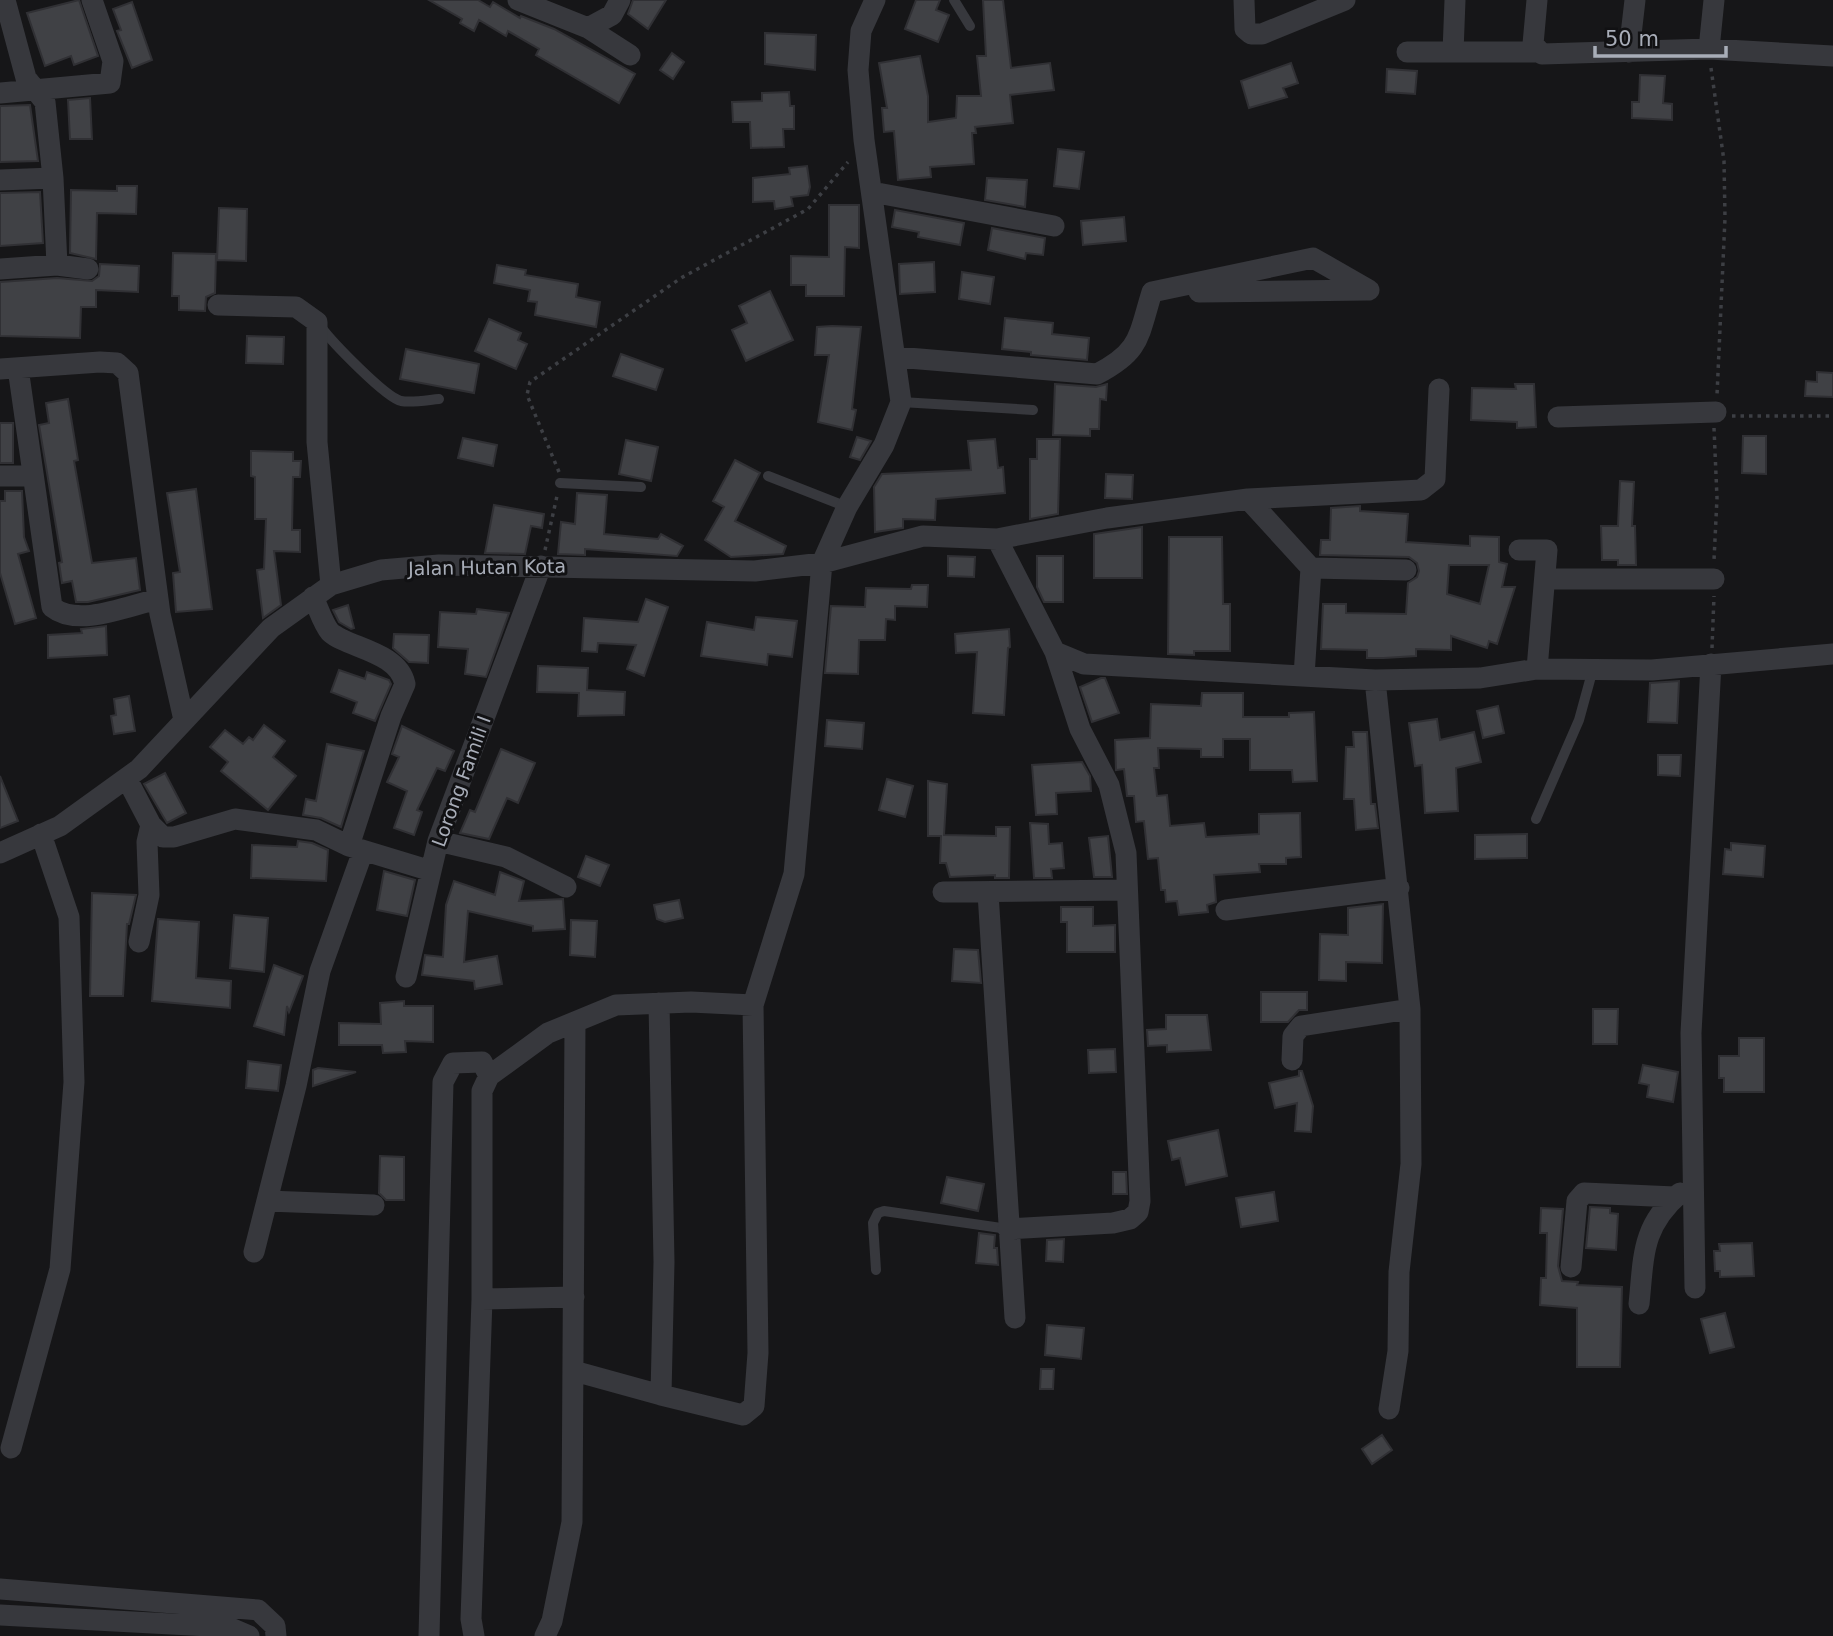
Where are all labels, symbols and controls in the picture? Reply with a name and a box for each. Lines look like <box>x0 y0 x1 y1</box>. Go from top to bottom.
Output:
scale bar <box>1595 14 1726 58</box>
text: 50 m <box>1605 27 1659 51</box>
street label: Jalan Hutan Kota <box>407 555 566 579</box>
street label: Lorong Famili I <box>427 712 495 850</box>

